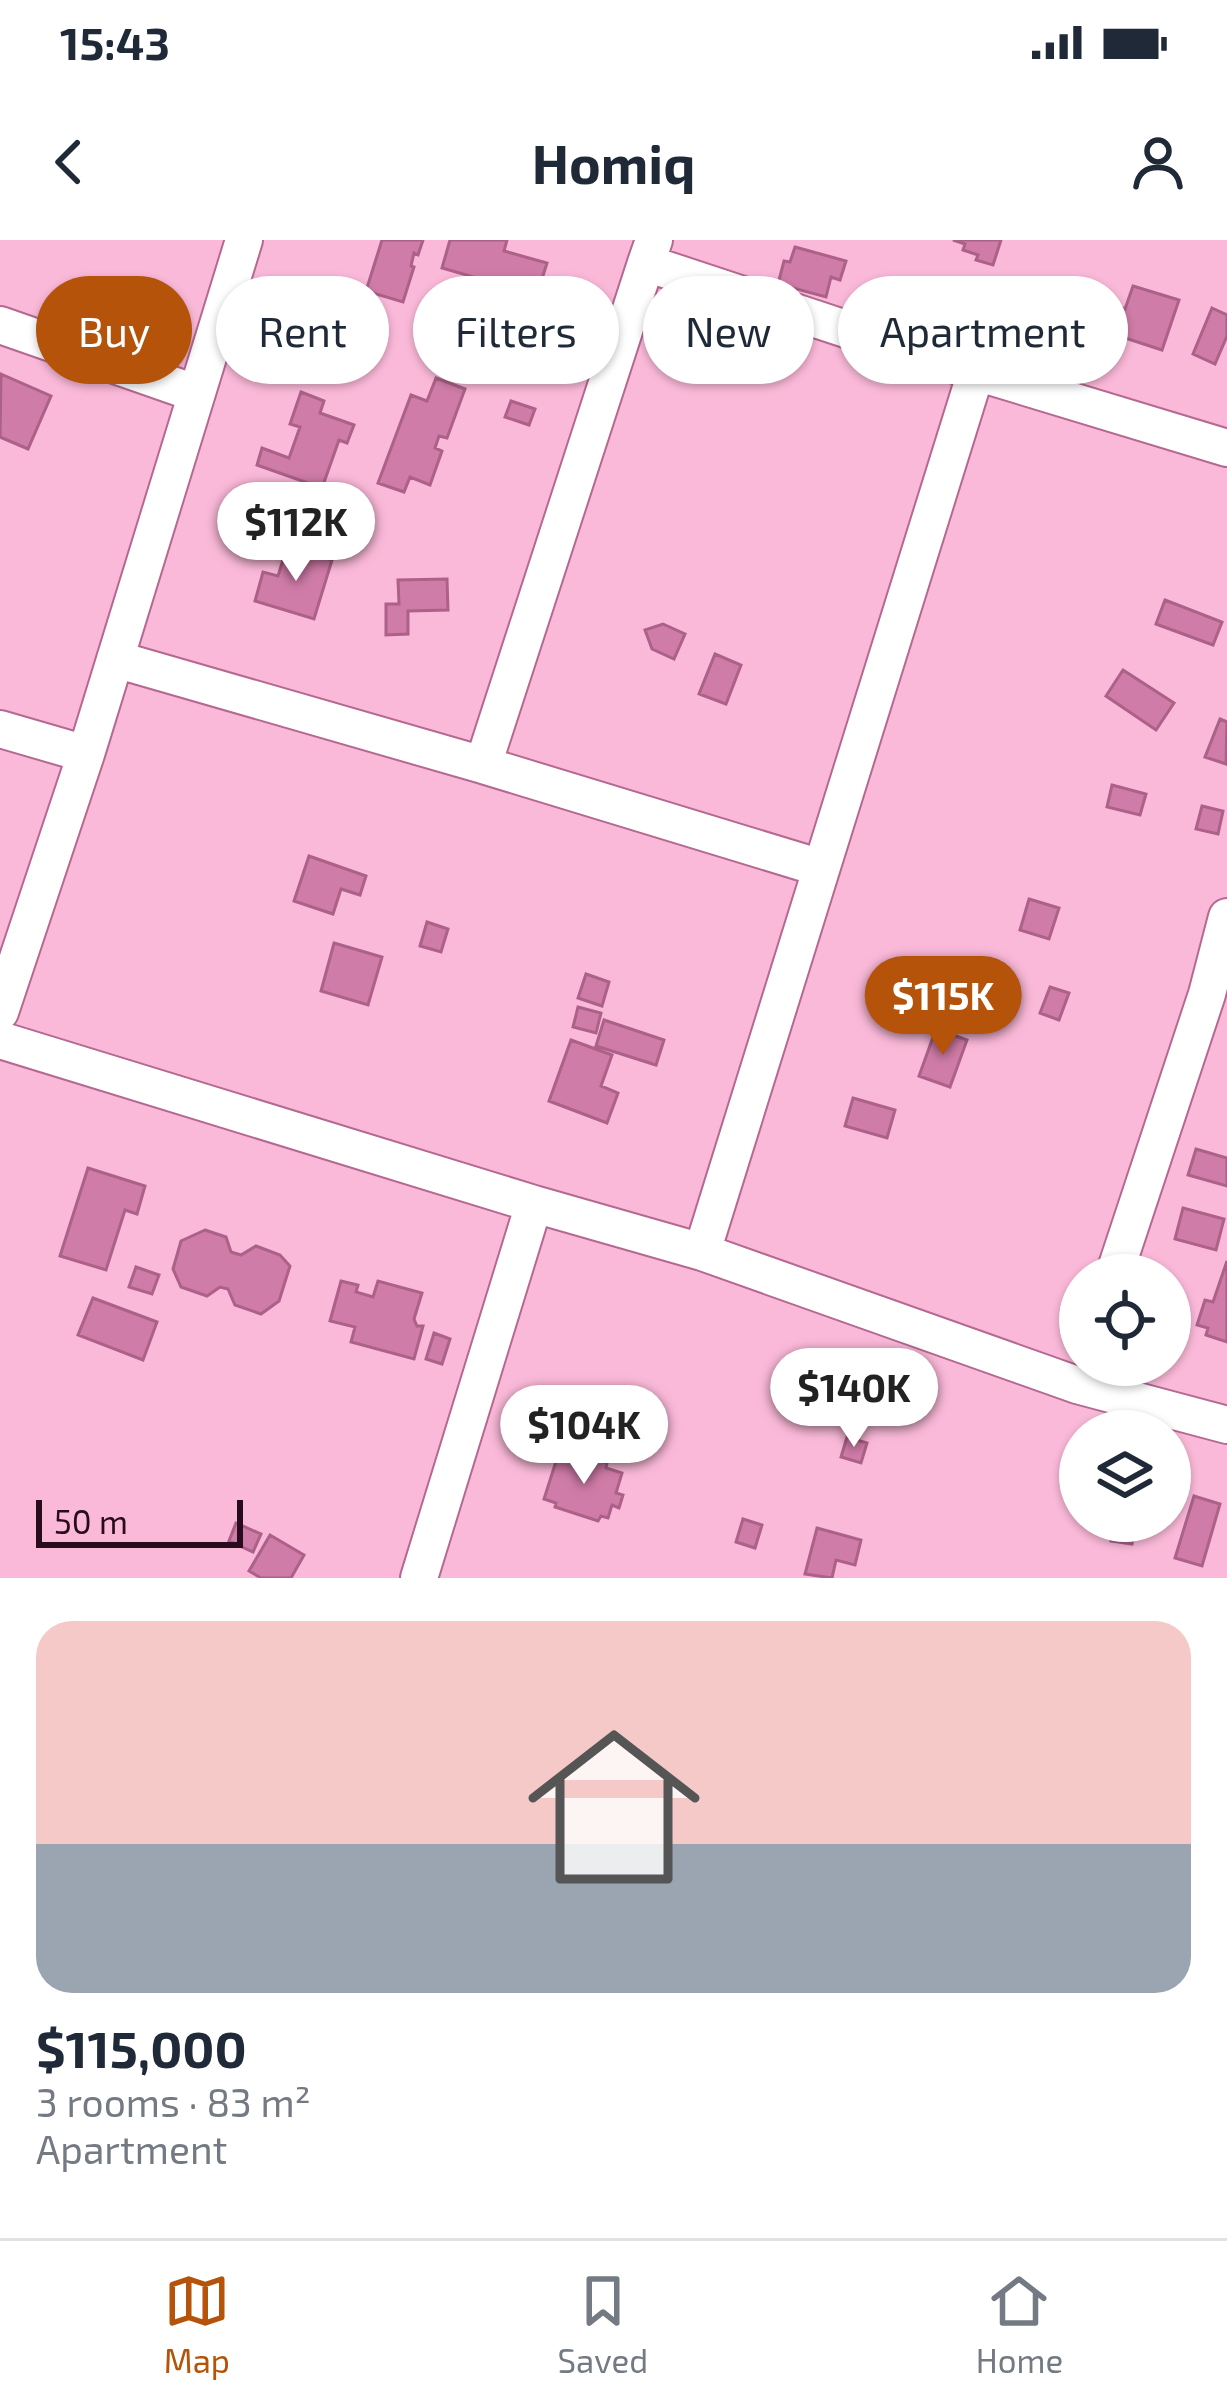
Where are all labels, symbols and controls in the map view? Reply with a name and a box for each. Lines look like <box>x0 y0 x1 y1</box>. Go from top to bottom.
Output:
text: 15:43 <box>60 15 170 69</box>
icon: back <box>36 129 102 195</box>
icon: person <box>1125 129 1191 195</box>
text: Homiq <box>532 130 695 195</box>
chip: Buy <box>36 276 192 384</box>
chip: Rent <box>216 276 389 384</box>
chip: Filters <box>413 276 619 384</box>
chip: New <box>643 276 814 384</box>
chip: Apartment <box>838 276 1128 384</box>
pin: $112K <box>212 482 380 584</box>
text: $112K <box>244 497 348 544</box>
pin: $115K <box>859 956 1027 1058</box>
text: $115K <box>892 971 994 1018</box>
map controls <box>1059 1254 1191 1542</box>
button: locate <box>1059 1254 1191 1386</box>
pin: $140K <box>770 1348 938 1450</box>
text: $140K <box>797 1363 911 1410</box>
pin: $104K <box>500 1385 668 1487</box>
text: $104K <box>527 1400 641 1447</box>
button: layers <box>1059 1410 1191 1542</box>
scale bar <box>36 1494 243 1547</box>
text: 50 m <box>54 1501 128 1541</box>
icon: home <box>506 1699 722 1915</box>
text: $115,000 <box>36 2017 247 2078</box>
text: 3 rooms · 83 m² <box>36 2078 311 2125</box>
text: Apartment <box>36 2125 227 2172</box>
tab: Map <box>164 2268 230 2380</box>
tab: Saved <box>558 2268 648 2380</box>
tab: Home <box>976 2268 1063 2380</box>

